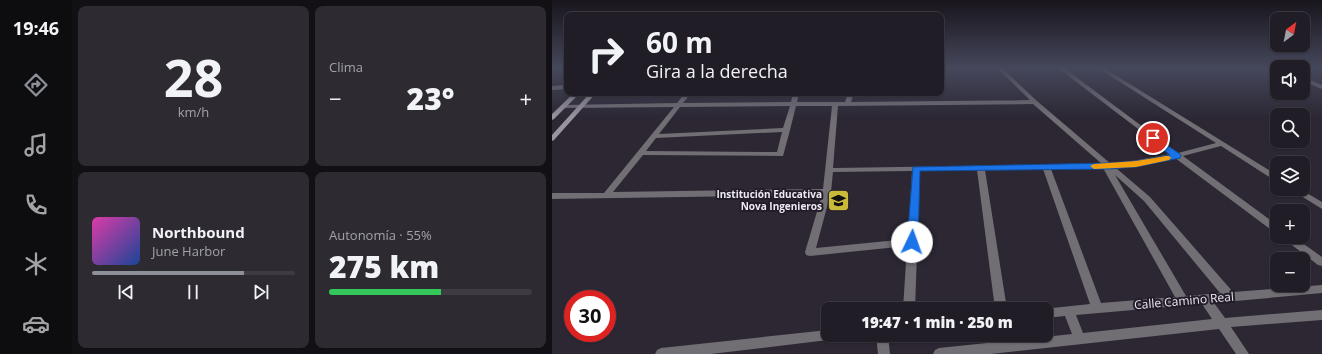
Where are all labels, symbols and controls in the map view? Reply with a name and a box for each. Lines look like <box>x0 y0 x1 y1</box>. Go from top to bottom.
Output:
north arrow <box>1270 12 1310 52</box>
map controls <box>1270 12 1310 292</box>
text: 19:46 <box>13 16 59 40</box>
text: 60 m <box>646 23 713 61</box>
icon: right <box>580 28 632 80</box>
text: 28 <box>164 41 223 112</box>
text: Clima <box>329 58 363 76</box>
text: Gira a la derecha <box>646 59 788 83</box>
button: sound <box>1270 60 1310 100</box>
icon: directions <box>22 71 50 99</box>
text: 23° <box>407 78 454 119</box>
text: − <box>329 83 342 113</box>
text: + <box>519 83 532 113</box>
text: km/h <box>178 103 209 121</box>
button: search <box>1270 108 1310 148</box>
pin <box>1136 121 1170 155</box>
icon: arrive <box>1142 127 1164 149</box>
icon: music <box>22 131 50 159</box>
button: layers <box>1270 156 1310 196</box>
place label: Institución Educativa Nova Ingenieros <box>716 187 822 213</box>
school or university icon: Institución Educativa Nova Ingenieros <box>825 187 851 213</box>
icon: phone <box>22 191 50 219</box>
button: + <box>1270 204 1310 244</box>
position arrow <box>891 221 933 263</box>
text: Northbound <box>152 222 245 242</box>
text: Autonomía · 55% <box>329 226 432 244</box>
text: June Harbor <box>152 242 225 260</box>
text: 275 km <box>329 246 439 287</box>
icon: climate <box>22 250 50 278</box>
button: − <box>1270 252 1310 292</box>
icon: previous <box>115 281 137 303</box>
icon: pause <box>182 281 204 303</box>
icon: next <box>250 281 272 303</box>
street label: Calle Camino Real <box>1133 288 1235 313</box>
speed limit sign: 30 <box>564 290 616 342</box>
icon: car <box>22 310 50 338</box>
text: 19:47 · 1 min · 250 m <box>861 312 1013 332</box>

